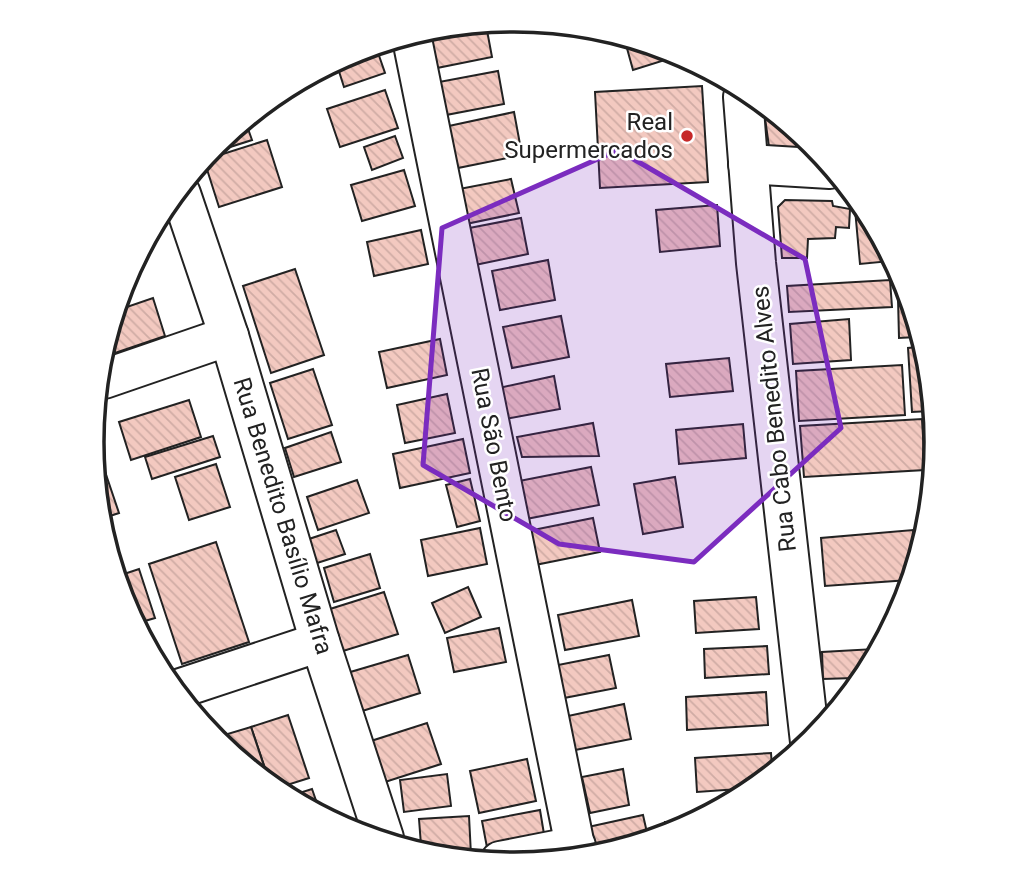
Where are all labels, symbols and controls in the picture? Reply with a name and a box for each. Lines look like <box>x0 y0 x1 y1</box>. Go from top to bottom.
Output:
place label: Real Supermercados <box>504 108 673 164</box>
marker: Real Supermercados <box>679 128 695 144</box>
street label: Rua Cabo Benedito Alves <box>746 285 802 553</box>
street label: Rua São Bento <box>465 366 523 524</box>
street label: Rua Benedito Basílio Mafra <box>228 374 338 658</box>

